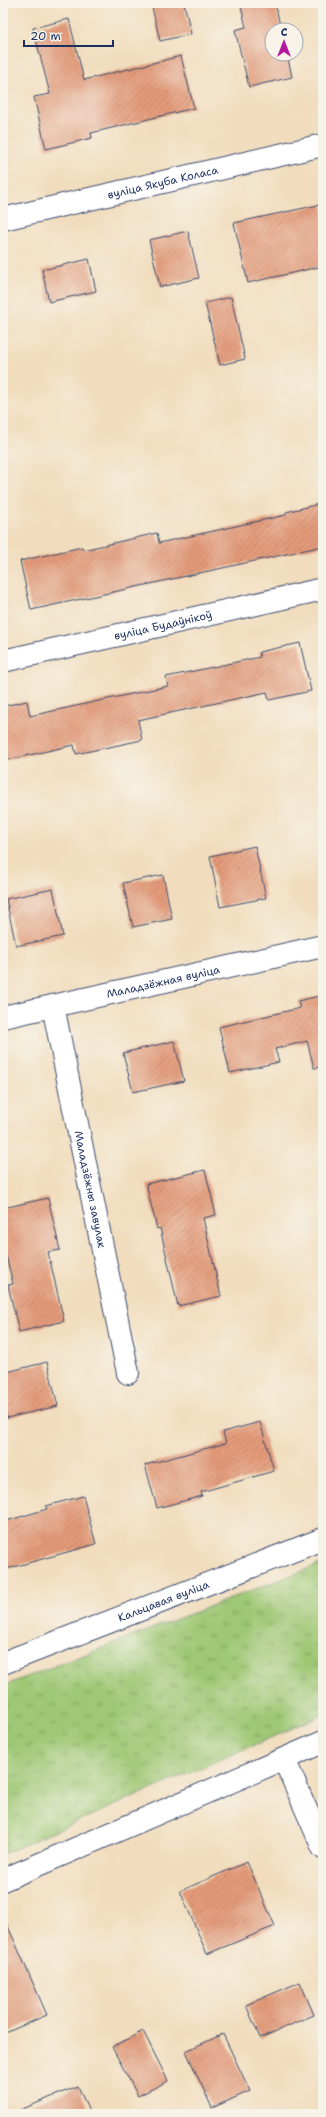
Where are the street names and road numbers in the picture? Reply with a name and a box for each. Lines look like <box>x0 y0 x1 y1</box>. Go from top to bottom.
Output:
street label: вуліца Якуба Коласа <box>106 162 220 203</box>
street label: вуліца Будаўнікоў <box>113 607 214 644</box>
street label: Маладзёжная вуліца <box>105 962 222 1002</box>
street label: Маладзёжны завулак <box>71 1129 109 1250</box>
street label: Кальцавая вуліца <box>116 1577 211 1626</box>

